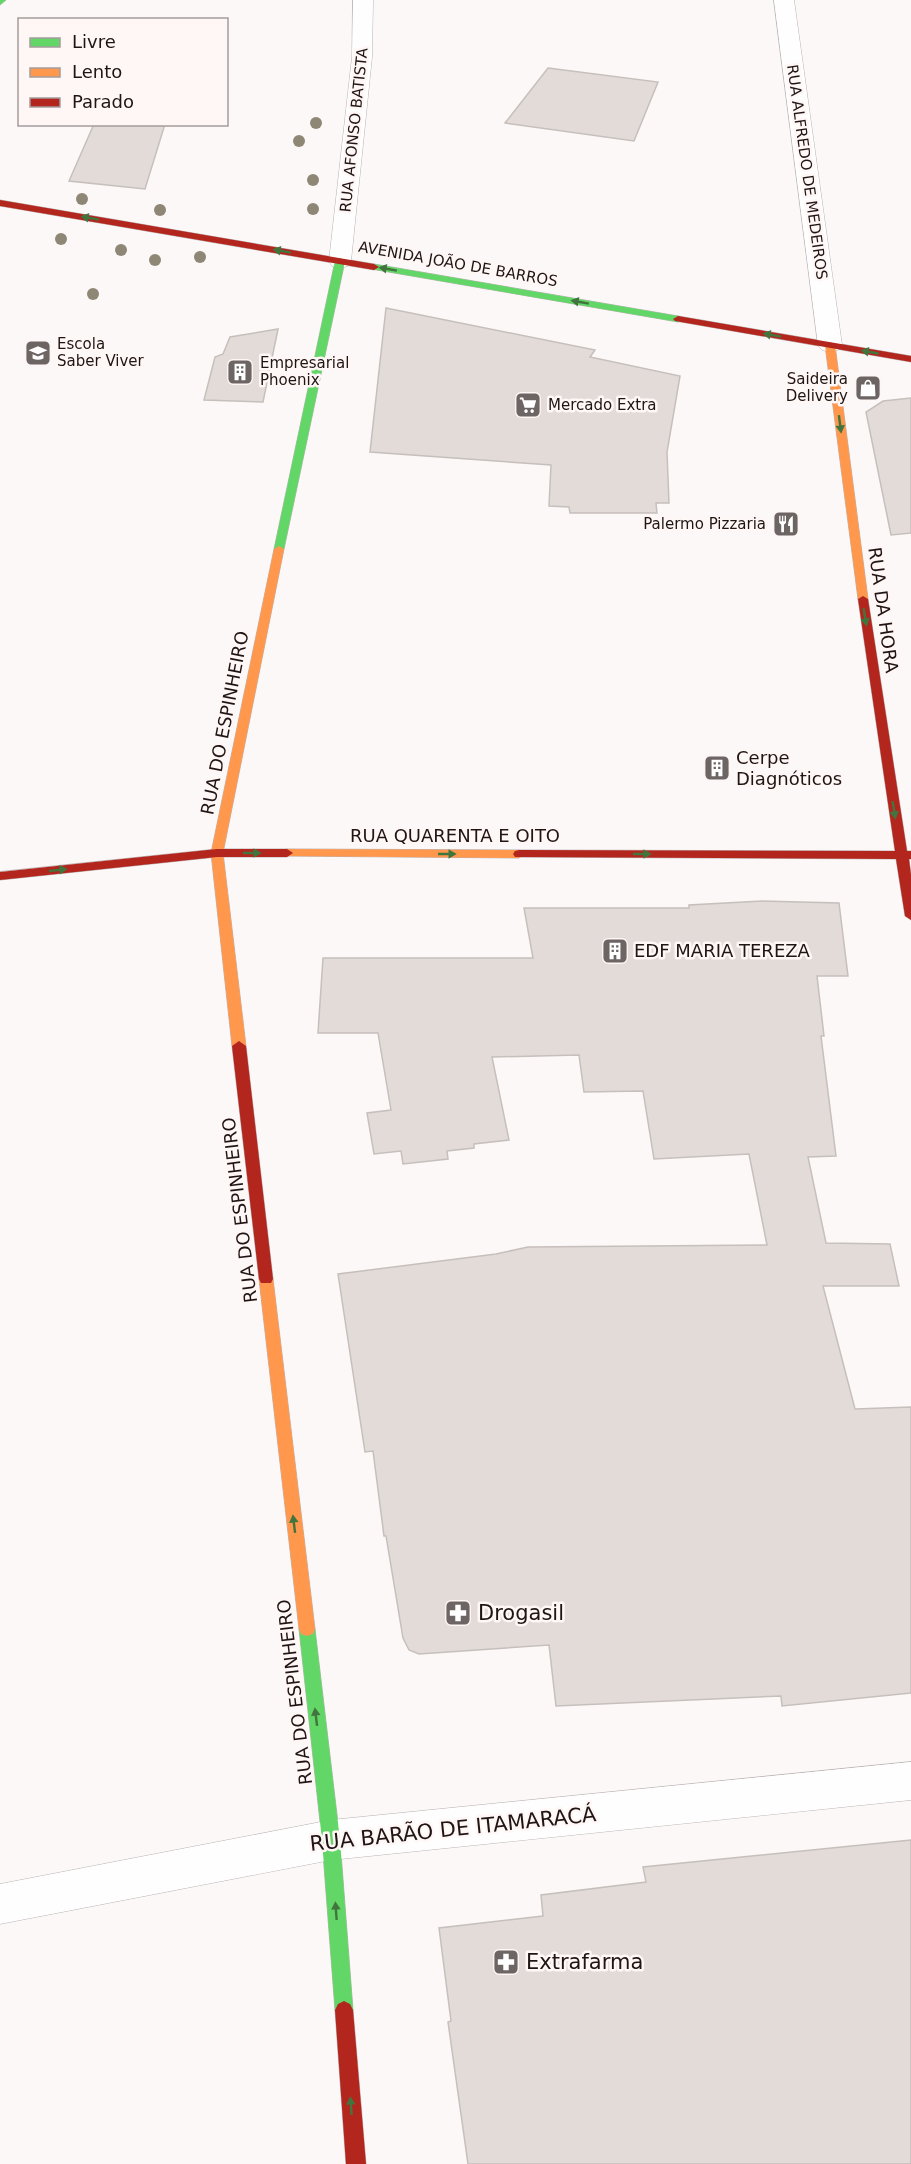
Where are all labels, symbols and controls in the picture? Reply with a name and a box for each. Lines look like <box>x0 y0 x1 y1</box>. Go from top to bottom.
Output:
legend <box>18 18 228 126</box>
text: Livre <box>72 31 116 52</box>
street label: RUA AFONSO BATISTA <box>336 46 372 213</box>
text: Lento <box>72 61 122 82</box>
street label: RUA ALFREDO DE MEDEIROS <box>783 63 831 281</box>
text: Parado <box>72 91 134 112</box>
one-way arrow <box>80 214 99 223</box>
street label: AVENIDA JOÃO DE BARROS <box>357 237 559 290</box>
one-way arrow <box>273 246 292 255</box>
one-way arrow <box>378 264 397 273</box>
one-way arrow <box>571 297 590 306</box>
one-way arrow <box>763 330 782 339</box>
place label: Escola Saber Viver <box>57 335 145 370</box>
school or university icon: Escola Saber Viver <box>23 338 53 368</box>
one-way arrow <box>861 347 880 356</box>
place label: Empresarial Phoenix <box>260 354 349 389</box>
building icon: Empresarial Phoenix <box>225 357 255 387</box>
place label: Saideira Delivery <box>786 370 848 405</box>
shop icon: Saideira Delivery <box>853 373 883 403</box>
supermarket icon: Mercado Extra <box>513 390 543 420</box>
place label: Mercado Extra <box>548 396 657 414</box>
one-way arrow <box>835 414 844 433</box>
restaurant icon: Palermo Pizzaria <box>771 509 801 539</box>
place label: Palermo Pizzaria <box>643 515 766 533</box>
street label: RUA DA HORA <box>864 546 903 675</box>
one-way arrow <box>861 608 870 627</box>
street label: RUA DO ESPINHEIRO <box>196 629 253 817</box>
place label: Cerpe Diagnóticos <box>736 747 842 789</box>
building icon: Cerpe Diagnóticos <box>702 753 732 783</box>
one-way arrow <box>890 801 899 820</box>
street label: RUA QUARENTA E OITO <box>350 825 560 846</box>
one-way arrow <box>243 848 262 858</box>
one-way arrow <box>438 849 457 859</box>
one-way arrow <box>633 849 652 859</box>
one-way arrow <box>49 865 68 875</box>
building icon: EDF MARIA TEREZA <box>600 936 630 966</box>
place label: EDF MARIA TEREZA <box>634 940 811 961</box>
street label: RUA DO ESPINHEIRO <box>218 1116 261 1304</box>
one-way arrow <box>289 1514 299 1533</box>
street label: RUA DO ESPINHEIRO <box>273 1598 316 1786</box>
pharmacy icon: Drogasil <box>443 1598 473 1628</box>
place label: Drogasil <box>478 1601 564 1625</box>
one-way arrow <box>312 1708 321 1727</box>
street label: RUA BARÃO DE ITAMARACÁ <box>308 1800 598 1856</box>
one-way arrow <box>331 1902 341 1921</box>
pharmacy icon: Extrafarma <box>491 1947 521 1977</box>
place label: Extrafarma <box>526 1950 643 1974</box>
one-way arrow <box>346 2096 356 2115</box>

